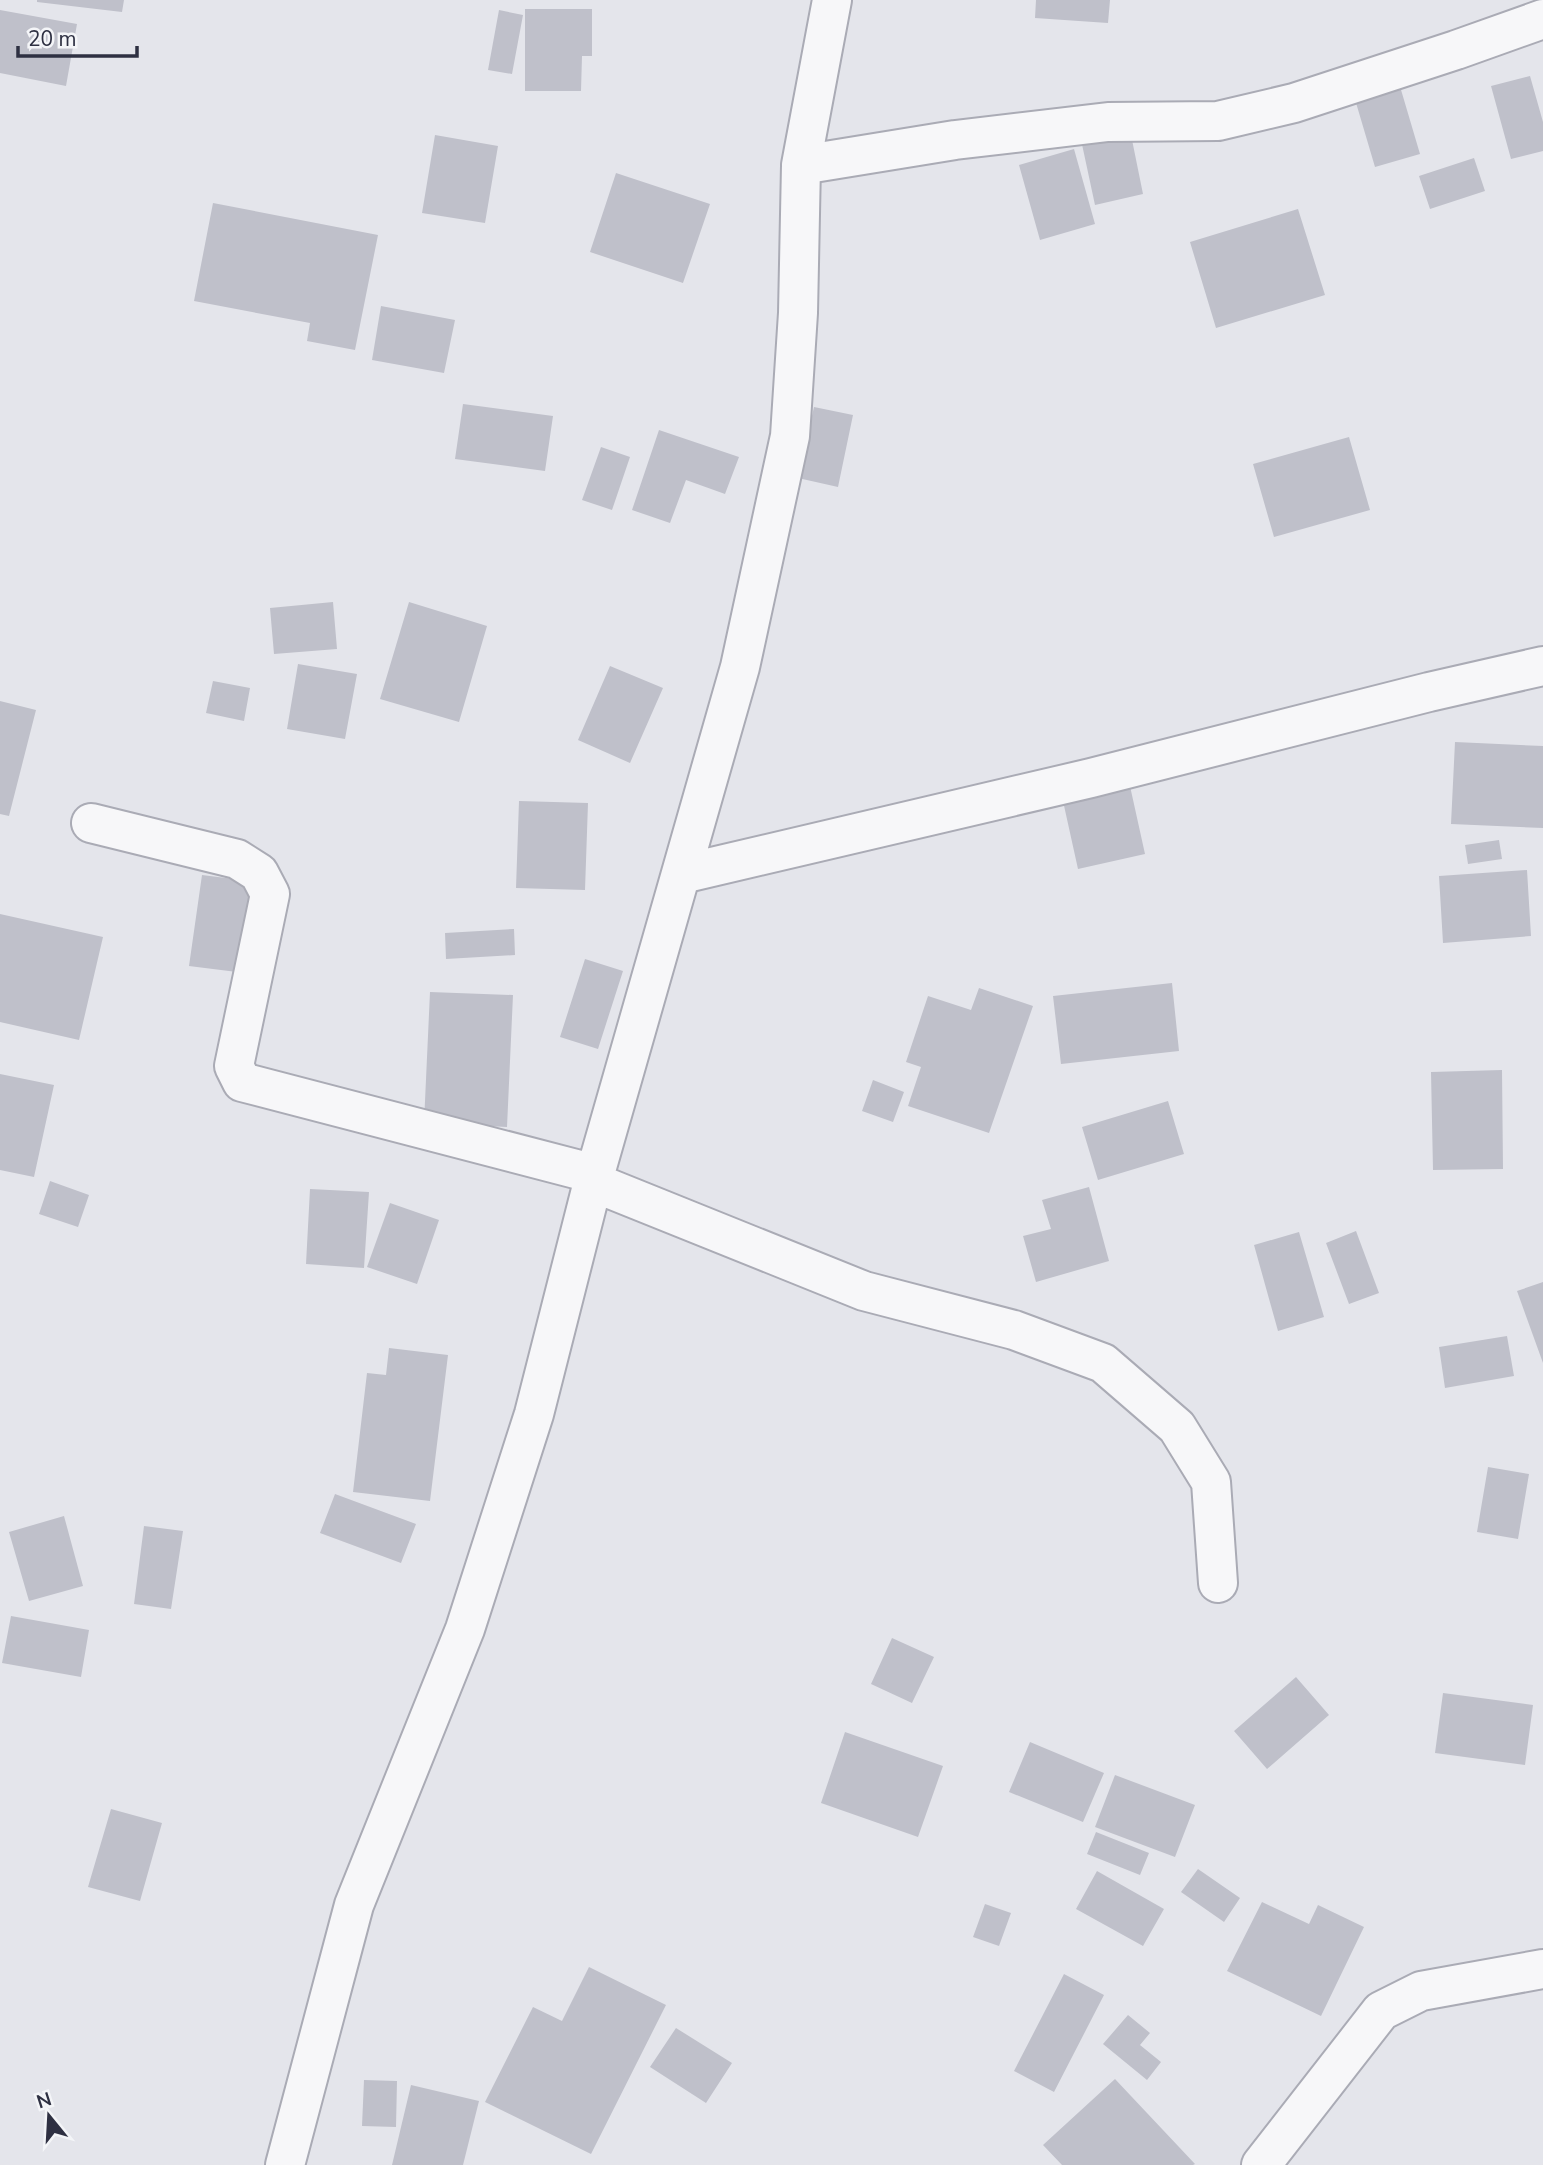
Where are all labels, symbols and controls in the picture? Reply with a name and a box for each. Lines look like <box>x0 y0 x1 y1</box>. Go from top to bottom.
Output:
scale bar <box>18 14 136 58</box>
text: 20 m <box>28 25 77 53</box>
north arrow <box>14 2081 84 2151</box>
text: N <box>33 2086 55 2115</box>

